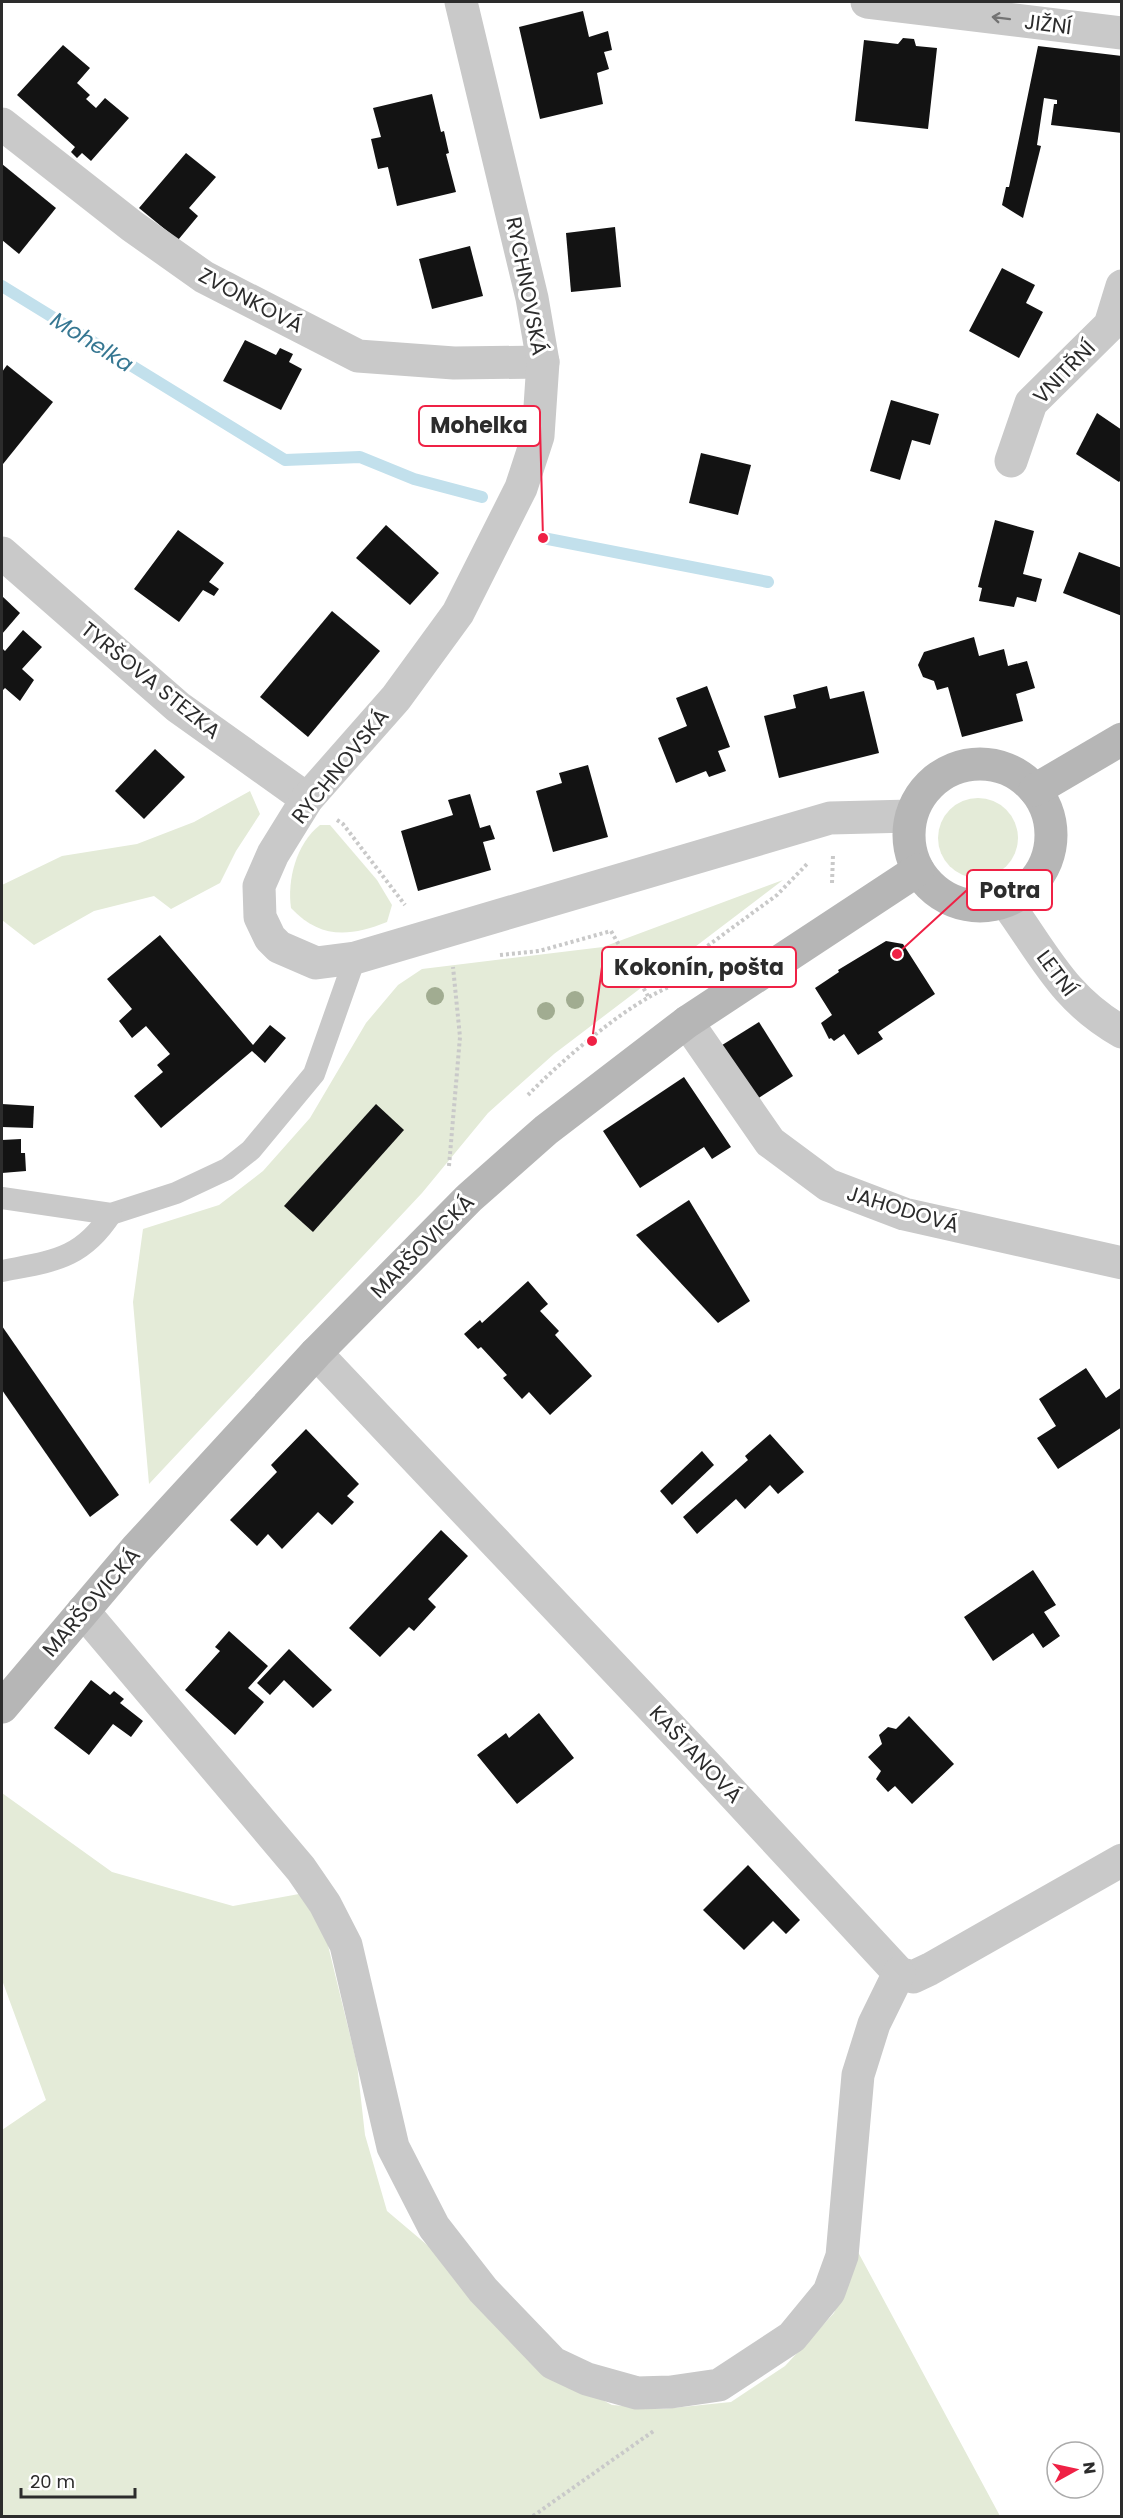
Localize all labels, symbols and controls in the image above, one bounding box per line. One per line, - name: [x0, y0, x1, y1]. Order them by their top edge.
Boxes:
- street label: JIŽNÍ: [1023, 7, 1073, 41]
- one-way arrow: [992, 13, 1011, 24]
- street label: RYCHNOVSKÁ: [499, 214, 555, 358]
- street label: ZVONKOVÁ: [194, 260, 308, 340]
- water label: Mohelka: [45, 304, 139, 380]
- street label: VNITŘNÍ: [1026, 334, 1102, 410]
- callout: Mohelka: [419, 406, 540, 446]
- text: Mohelka: [430, 410, 528, 441]
- street label: TYRŠOVA STEZKA: [75, 615, 227, 745]
- street label: RYCHNOVSKÁ: [285, 702, 395, 830]
- callout: Potra: [967, 870, 1052, 910]
- text: Potra: [979, 875, 1041, 906]
- street label: LETNÍ: [1030, 944, 1084, 1002]
- callout: Kokonín, pošta: [602, 947, 796, 987]
- text: Kokonín, pošta: [614, 952, 784, 983]
- street label: JAHODOVÁ: [843, 1178, 963, 1240]
- street label: MARŠOVICKÁ: [364, 1188, 480, 1304]
- street label: MARŠOVICKÁ: [35, 1541, 147, 1663]
- street label: KAŠTANOVÁ: [643, 1699, 749, 1809]
- north arrow: [1045, 2440, 1105, 2500]
- text: N: [1077, 2460, 1102, 2476]
- scale bar: [21, 2461, 135, 2499]
- text: 20 m: [30, 2469, 75, 2494]

